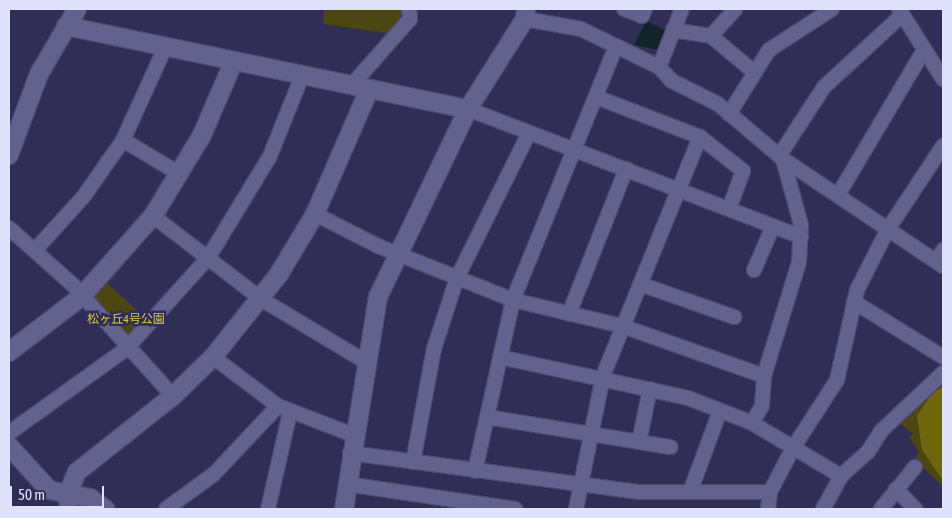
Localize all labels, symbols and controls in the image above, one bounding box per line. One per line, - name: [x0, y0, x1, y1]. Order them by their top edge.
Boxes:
- park label: 松ヶ丘4号公園: [87, 313, 165, 327]
- scale bar: [12, 476, 106, 508]
- text: 50 m: [18, 486, 45, 503]

